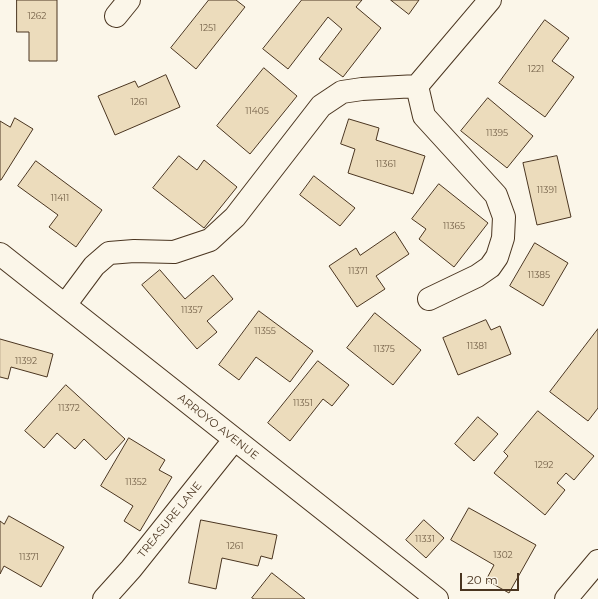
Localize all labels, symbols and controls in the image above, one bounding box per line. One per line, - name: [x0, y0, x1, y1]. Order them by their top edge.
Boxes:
- house number: 1262: [28, 11, 46, 21]
- house number: 1251: [200, 23, 216, 33]
- house number: 1221: [528, 64, 544, 74]
- house number: 1261: [130, 97, 148, 107]
- house number: 11405: [245, 106, 269, 116]
- house number: 11395: [486, 128, 508, 138]
- house number: 11361: [376, 159, 396, 169]
- house number: 11391: [537, 185, 557, 195]
- house number: 11411: [51, 193, 69, 203]
- house number: 11365: [443, 221, 465, 231]
- house number: 11371: [348, 266, 368, 276]
- house number: 11385: [528, 270, 550, 280]
- house number: 11357: [181, 305, 203, 315]
- house number: 11355: [254, 326, 276, 336]
- house number: 11381: [467, 341, 487, 351]
- house number: 11375: [373, 344, 395, 354]
- house number: 11392: [15, 356, 37, 366]
- street label: ARROYO AVENUE: [175, 391, 261, 463]
- house number: 11351: [293, 398, 313, 408]
- house number: 11372: [58, 403, 80, 413]
- house number: 1292: [535, 460, 553, 470]
- house number: 11352: [125, 477, 147, 487]
- street label: TREASURE LANE: [135, 479, 205, 561]
- house number: 11331: [415, 534, 435, 544]
- house number: 1261: [226, 541, 244, 551]
- house number: 1302: [493, 550, 513, 560]
- house number: 11371: [19, 552, 39, 562]
- scale bar: [462, 565, 521, 591]
- text: 20 m: [467, 572, 498, 587]

